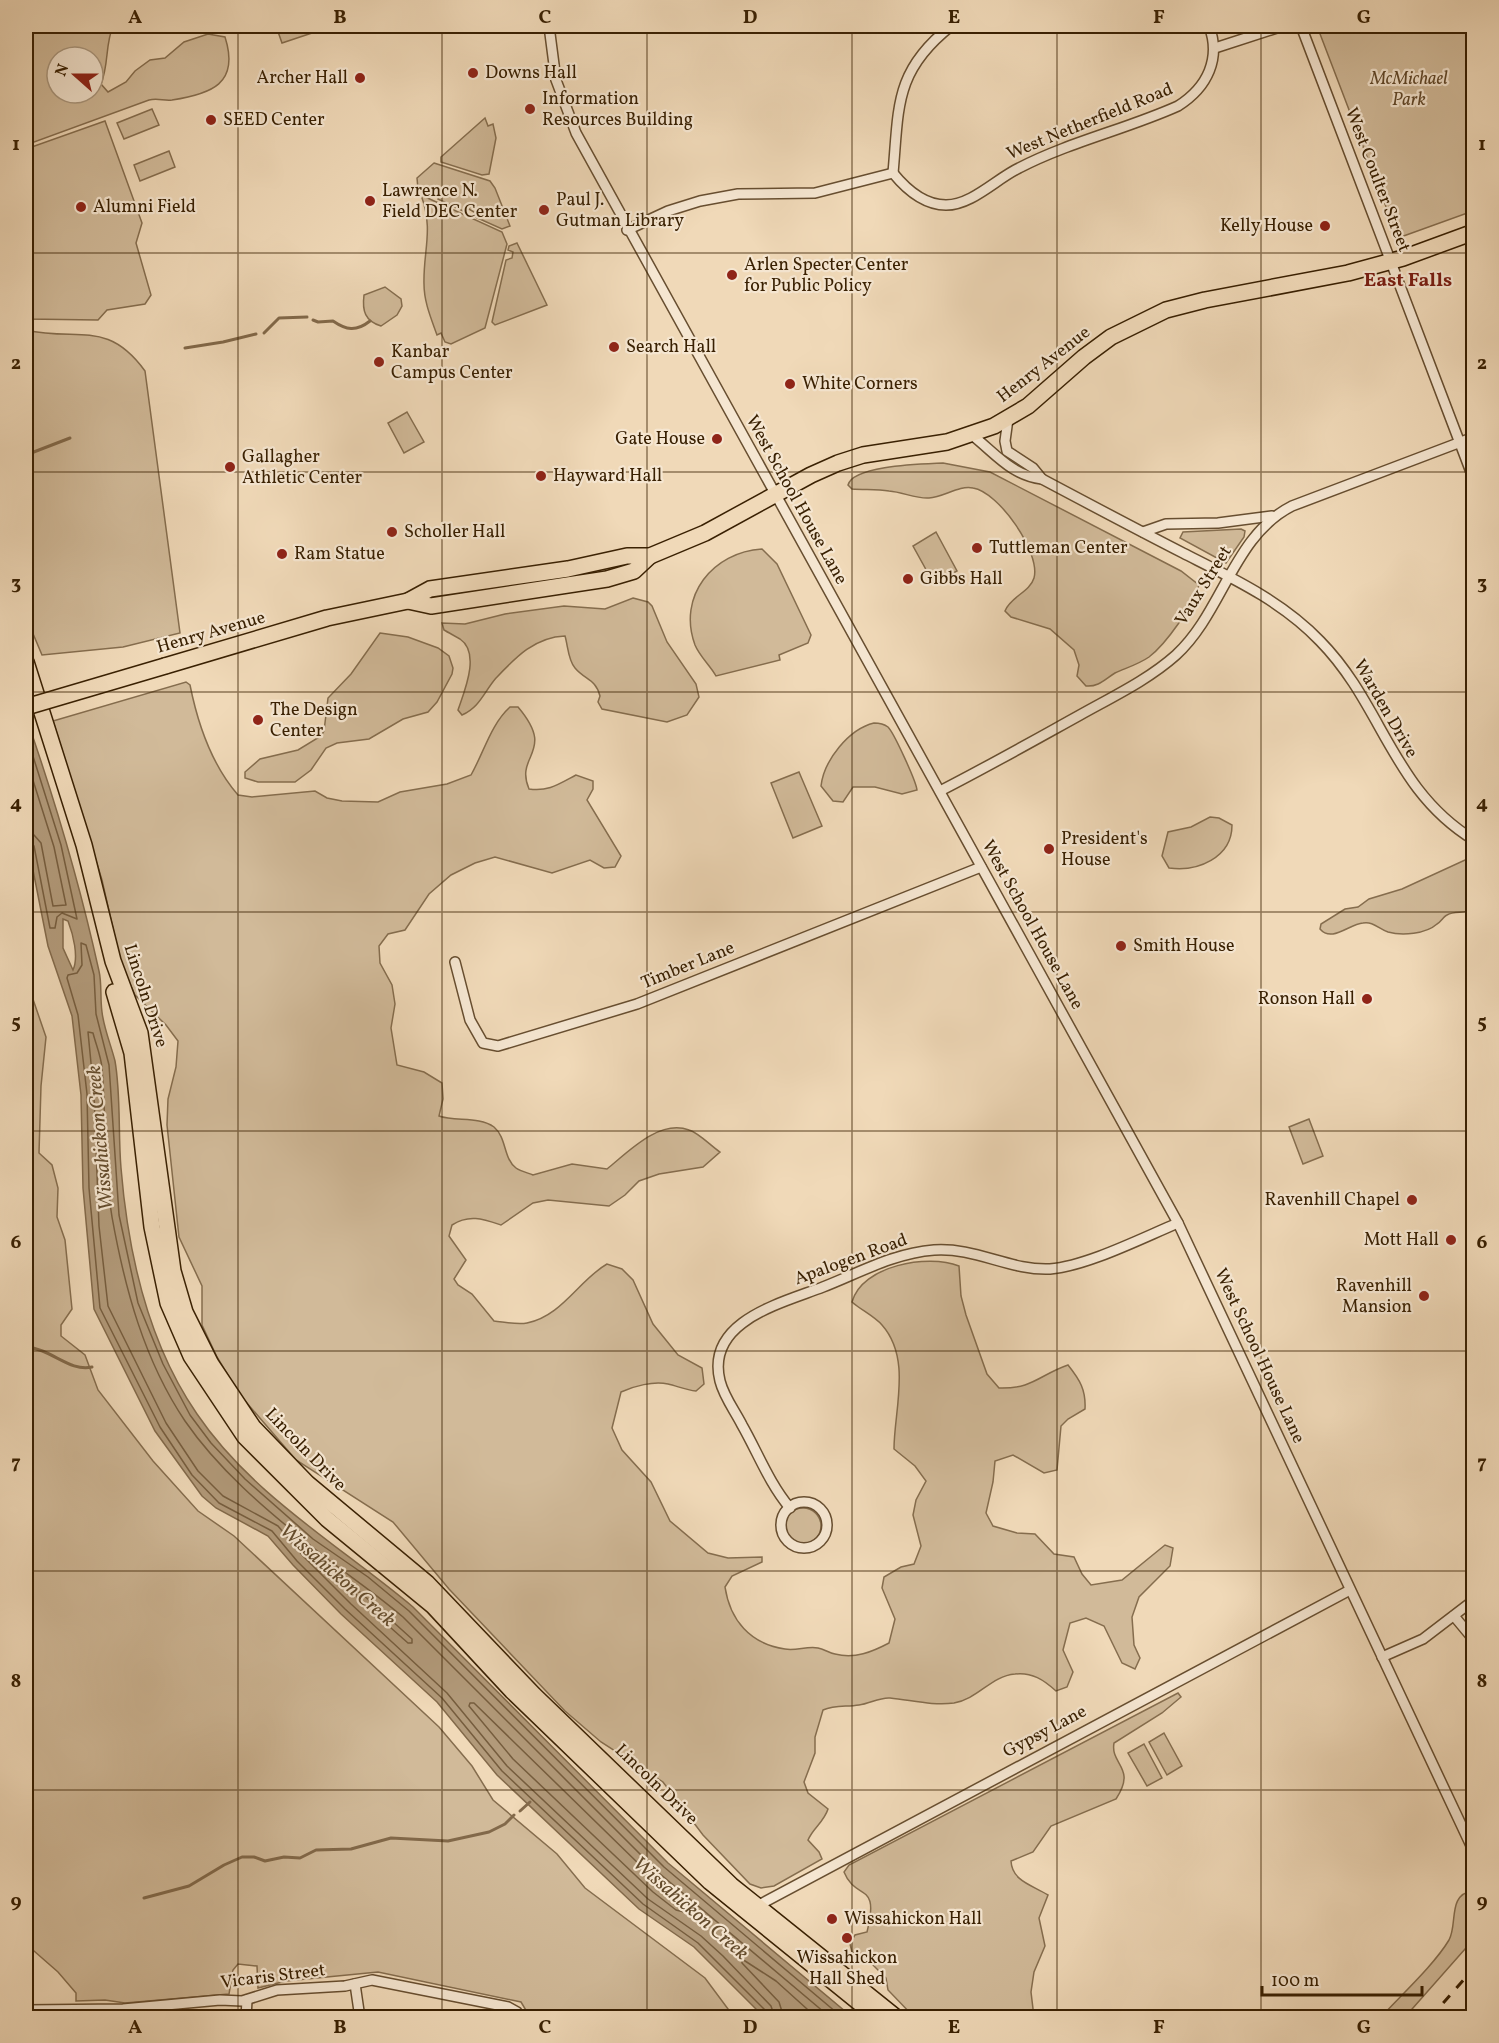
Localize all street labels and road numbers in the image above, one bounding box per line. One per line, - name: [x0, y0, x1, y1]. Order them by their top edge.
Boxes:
- street label: West Netherfield Road: [1003, 77, 1177, 167]
- street label: West Coulter Street: [1338, 104, 1416, 256]
- street label: Henry Avenue: [992, 321, 1096, 409]
- street label: West School House Lane: [739, 411, 853, 589]
- street label: Vaux Street: [1170, 541, 1238, 631]
- street label: Henry Avenue: [154, 606, 268, 660]
- street label: Warden Drive: [1347, 655, 1423, 763]
- street label: West School House Lane: [975, 836, 1089, 1014]
- street label: Timber Lane: [638, 936, 738, 996]
- street label: Lincoln Drive: [117, 941, 173, 1051]
- street label: Apalogen Road: [791, 1228, 911, 1292]
- street label: West School House Lane: [1207, 1264, 1311, 1448]
- street label: Lincoln Drive: [259, 1403, 351, 1497]
- street label: Gypsy Lane: [999, 1699, 1091, 1765]
- street label: Lincoln Drive: [609, 1739, 703, 1831]
- street label: Vicaris Street: [219, 1958, 327, 1996]

